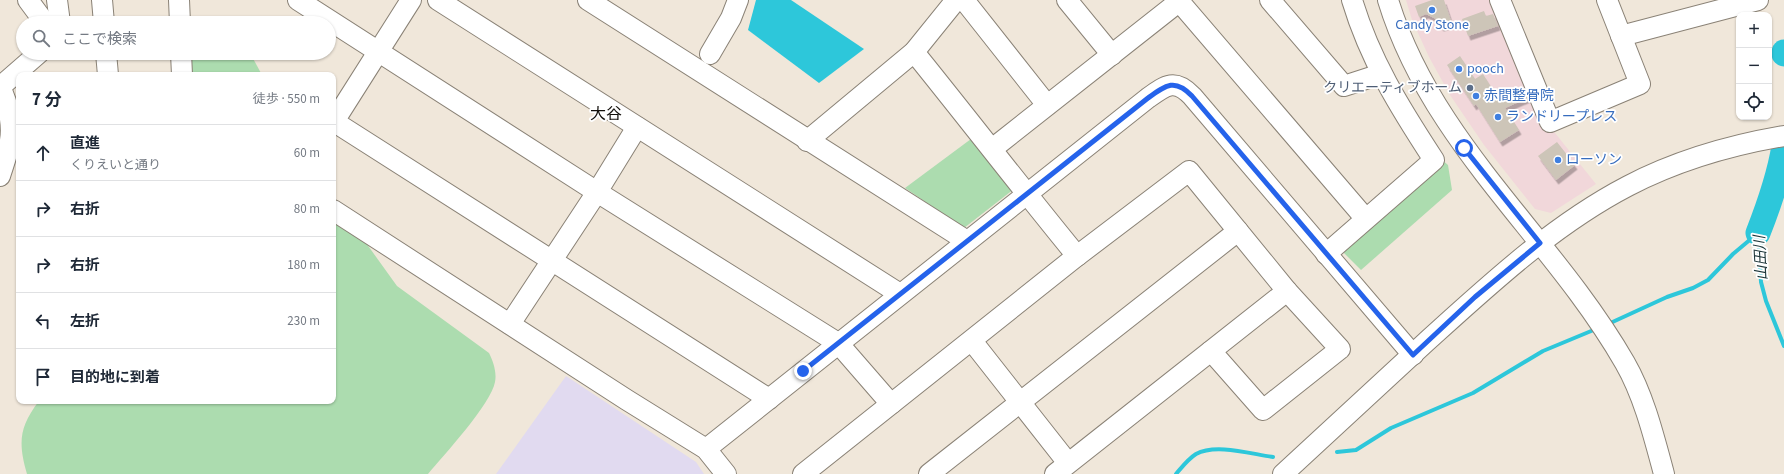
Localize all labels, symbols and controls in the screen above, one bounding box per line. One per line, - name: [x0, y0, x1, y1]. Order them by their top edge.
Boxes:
- marker: Candy Stone: [1427, 5, 1437, 15]
- map controls: [1736, 12, 1772, 120]
- button: +: [1736, 12, 1772, 48]
- place label: Candy Stone: [1395, 15, 1469, 35]
- search box: [16, 16, 336, 60]
- icon: search: [30, 27, 52, 49]
- text: ここで検索: [62, 29, 137, 50]
- button: −: [1736, 48, 1772, 84]
- place label: pooch: [1467, 59, 1504, 79]
- marker: pooch: [1454, 64, 1464, 74]
- place label: クリエーティブホーム: [1323, 78, 1462, 98]
- marker: クリエーティブホーム: [1465, 83, 1475, 93]
- button: locate: [1736, 84, 1772, 120]
- place label: 赤間整骨院: [1484, 86, 1554, 106]
- text: 7 分: [32, 88, 61, 112]
- text: 徒歩 · 550 m: [253, 90, 320, 108]
- marker: 赤間整骨院: [1471, 91, 1481, 101]
- district label: 大谷: [590, 103, 622, 125]
- place label: ランドリープレス: [1506, 107, 1617, 127]
- marker: ランドリープレス: [1493, 112, 1503, 122]
- text: 直進: [70, 133, 100, 154]
- route start: [1455, 139, 1473, 157]
- icon: ahead: [32, 142, 54, 164]
- text: 60 m: [294, 144, 320, 162]
- place label: ローソン: [1566, 150, 1622, 170]
- marker: ローソン: [1553, 155, 1563, 165]
- text: くりえいと通り: [70, 156, 161, 174]
- icon: right: [32, 198, 54, 220]
- text: 右折: [70, 199, 100, 220]
- text: 80 m: [294, 200, 320, 218]
- water label: 山田川: [1749, 233, 1773, 281]
- icon: right: [32, 254, 54, 276]
- text: 右折: [70, 255, 100, 276]
- text: 180 m: [287, 256, 320, 274]
- icon: left: [32, 310, 54, 332]
- text: 左折: [70, 311, 100, 332]
- text: 230 m: [287, 312, 320, 330]
- route end: [794, 362, 812, 380]
- icon: arrive: [32, 366, 54, 388]
- text: 目的地に到着: [70, 367, 160, 388]

